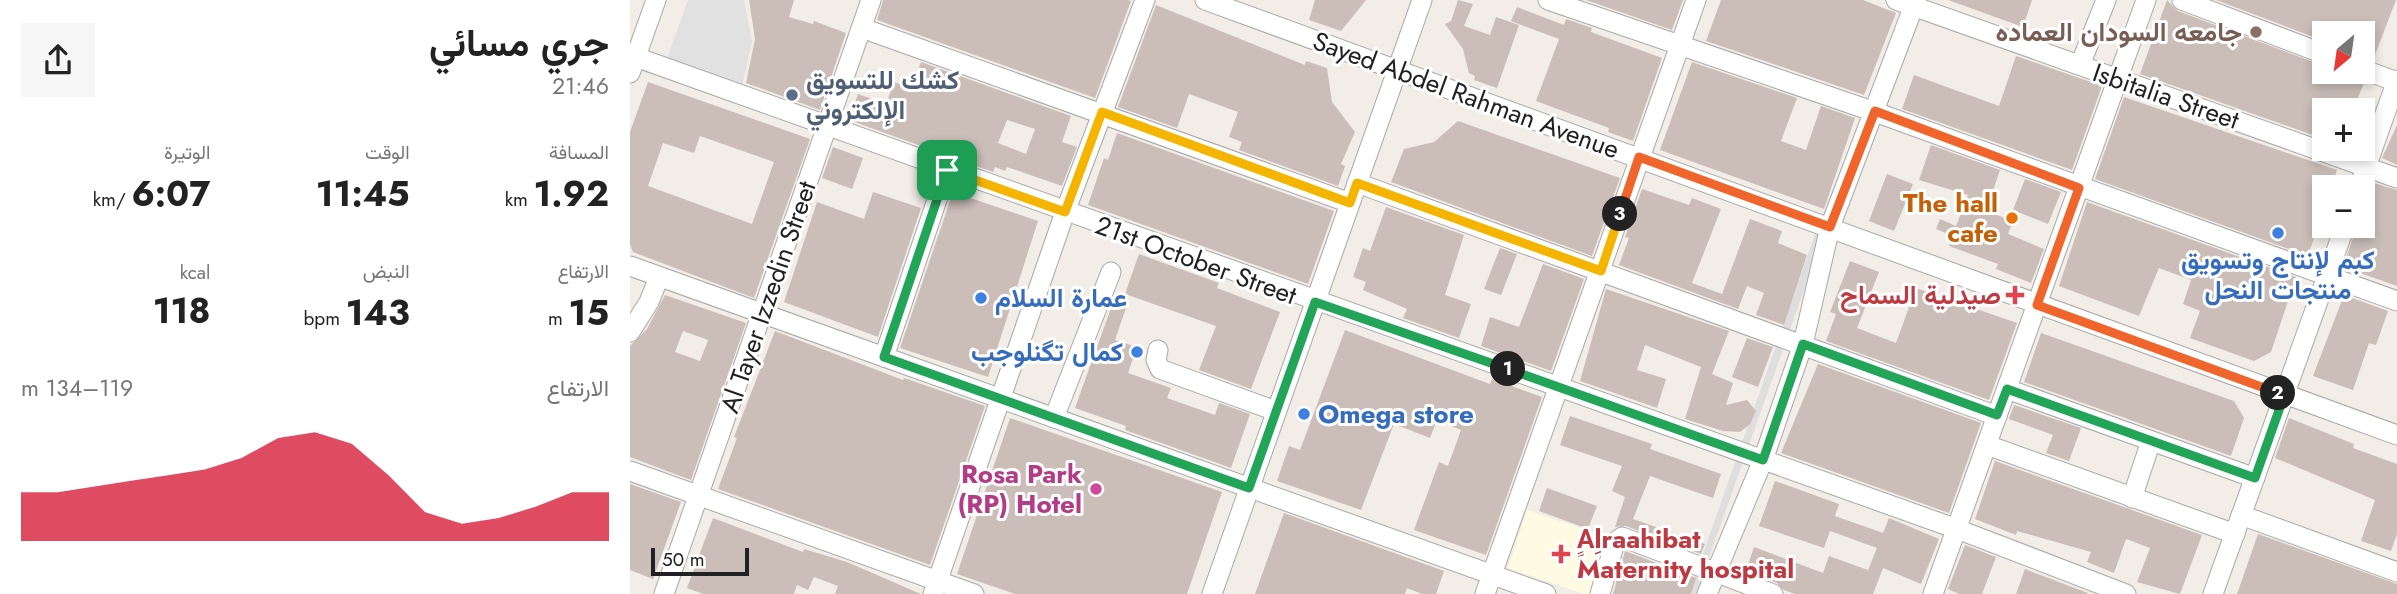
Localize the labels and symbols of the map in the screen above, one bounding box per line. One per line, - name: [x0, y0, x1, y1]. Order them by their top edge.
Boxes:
- place label: جامعه السودان العماده: [1996, 13, 2242, 51]
- north arrow: [2312, 21, 2375, 84]
- street label: Sayed Abdel Rahman Avenue: [1307, 22, 1625, 168]
- marker: جامعه السودان العماده: [2248, 24, 2264, 40]
- street label: Isbitalia Street: [2088, 53, 2245, 139]
- place label: كشك للتسويق الإلكتروني: [806, 61, 959, 132]
- marker: كشك للتسويق الإلكتروني: [784, 87, 800, 103]
- pin: [917, 140, 977, 200]
- street label: Al Tayer Izzedin Street: [710, 175, 826, 418]
- place label: The hall cafe: [1903, 184, 1998, 252]
- pin: 3: [1602, 196, 1637, 232]
- street label: 21st October Street: [1090, 206, 1303, 314]
- marker: The hall cafe: [2004, 210, 2020, 226]
- marker: كبم لإنتاج وتسويق منتجات النحل: [2270, 225, 2286, 241]
- place label: كبم لإنتاج وتسويق منتجات النحل: [2181, 241, 2375, 309]
- place label: صيدلية السماح: [1840, 276, 2001, 314]
- place label: عمارة السلام: [995, 279, 1127, 317]
- marker: صيدلية السماح: [2007, 287, 2023, 303]
- marker: عمارة السلام: [973, 290, 989, 306]
- place label: كمال تگنلوجب: [971, 333, 1123, 371]
- marker: كمال تگنلوجب: [1129, 344, 1145, 360]
- pin: 1: [1490, 352, 1526, 386]
- pin: 2: [2260, 376, 2296, 410]
- place label: Omega store: [1318, 395, 1474, 433]
- marker: Omega store: [1296, 406, 1312, 422]
- place label: Rosa Park (RP) Hotel: [957, 455, 1082, 523]
- marker: Rosa Park (RP) Hotel: [1088, 481, 1104, 497]
- place label: ِِAِِlraahibat Maternity hospital: [1577, 520, 1794, 588]
- marker: ِِAِِlraahibat Maternity hospital: [1551, 544, 1571, 564]
- scale bar: [651, 545, 749, 577]

